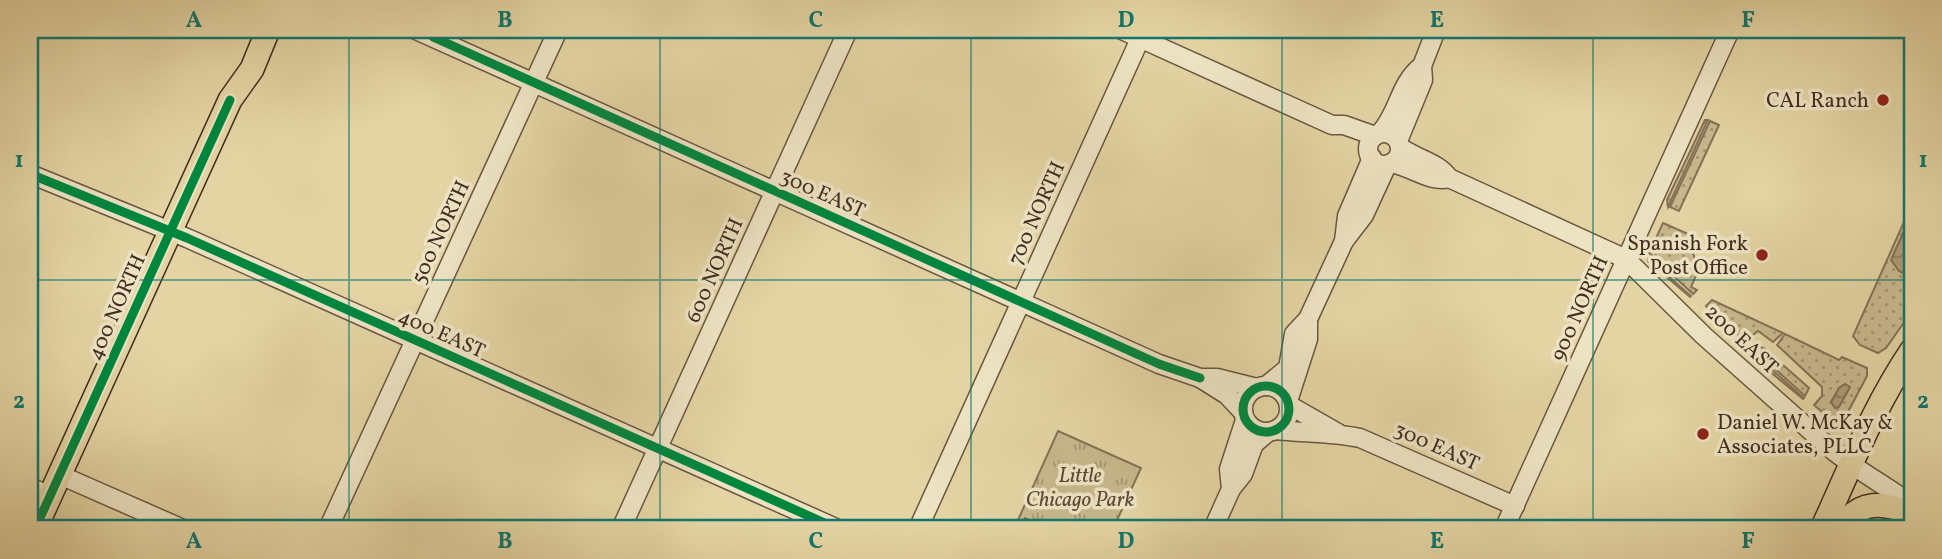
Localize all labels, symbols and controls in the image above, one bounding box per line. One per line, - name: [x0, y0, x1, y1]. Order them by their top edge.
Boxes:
- text: A: [186, 5, 202, 37]
- text: B: [497, 5, 513, 37]
- text: C: [809, 5, 823, 37]
- text: D: [1118, 5, 1135, 37]
- text: E: [1430, 5, 1444, 37]
- text: F: [1741, 5, 1755, 37]
- place label: CAL Ranch: [1766, 87, 1869, 116]
- marker: CAL Ranch: [1875, 92, 1891, 108]
- text: 1: [14, 145, 24, 177]
- text: 1: [1918, 145, 1928, 177]
- street label: 700 NORTH: [1002, 157, 1073, 270]
- street label: 300 EAST: [775, 163, 870, 226]
- street label: 500 NORTH: [405, 176, 478, 289]
- street label: 600 NORTH: [679, 214, 751, 328]
- place label: Spanish Fork Post Office: [1627, 230, 1749, 283]
- marker: Spanish Fork Post Office: [1754, 247, 1770, 263]
- street label: 400 NORTH: [81, 250, 154, 365]
- street label: 900 NORTH: [1544, 251, 1617, 366]
- street label: 200 EAST: [1698, 298, 1784, 382]
- street label: 400 EAST: [393, 302, 489, 366]
- text: 2: [13, 386, 25, 418]
- text: 2: [1917, 386, 1929, 418]
- place label: Daniel W. McKay & Associates, PLLC: [1717, 409, 1893, 462]
- street label: 300 EAST: [1389, 416, 1484, 479]
- marker: Daniel W. McKay & Associates, PLLC: [1695, 426, 1711, 442]
- park label: Little Chicago Park: [1026, 462, 1135, 515]
- text: A: [186, 526, 202, 558]
- text: B: [497, 526, 513, 558]
- text: C: [809, 526, 823, 558]
- text: D: [1118, 526, 1135, 558]
- text: E: [1430, 526, 1444, 558]
- text: F: [1741, 526, 1755, 558]

